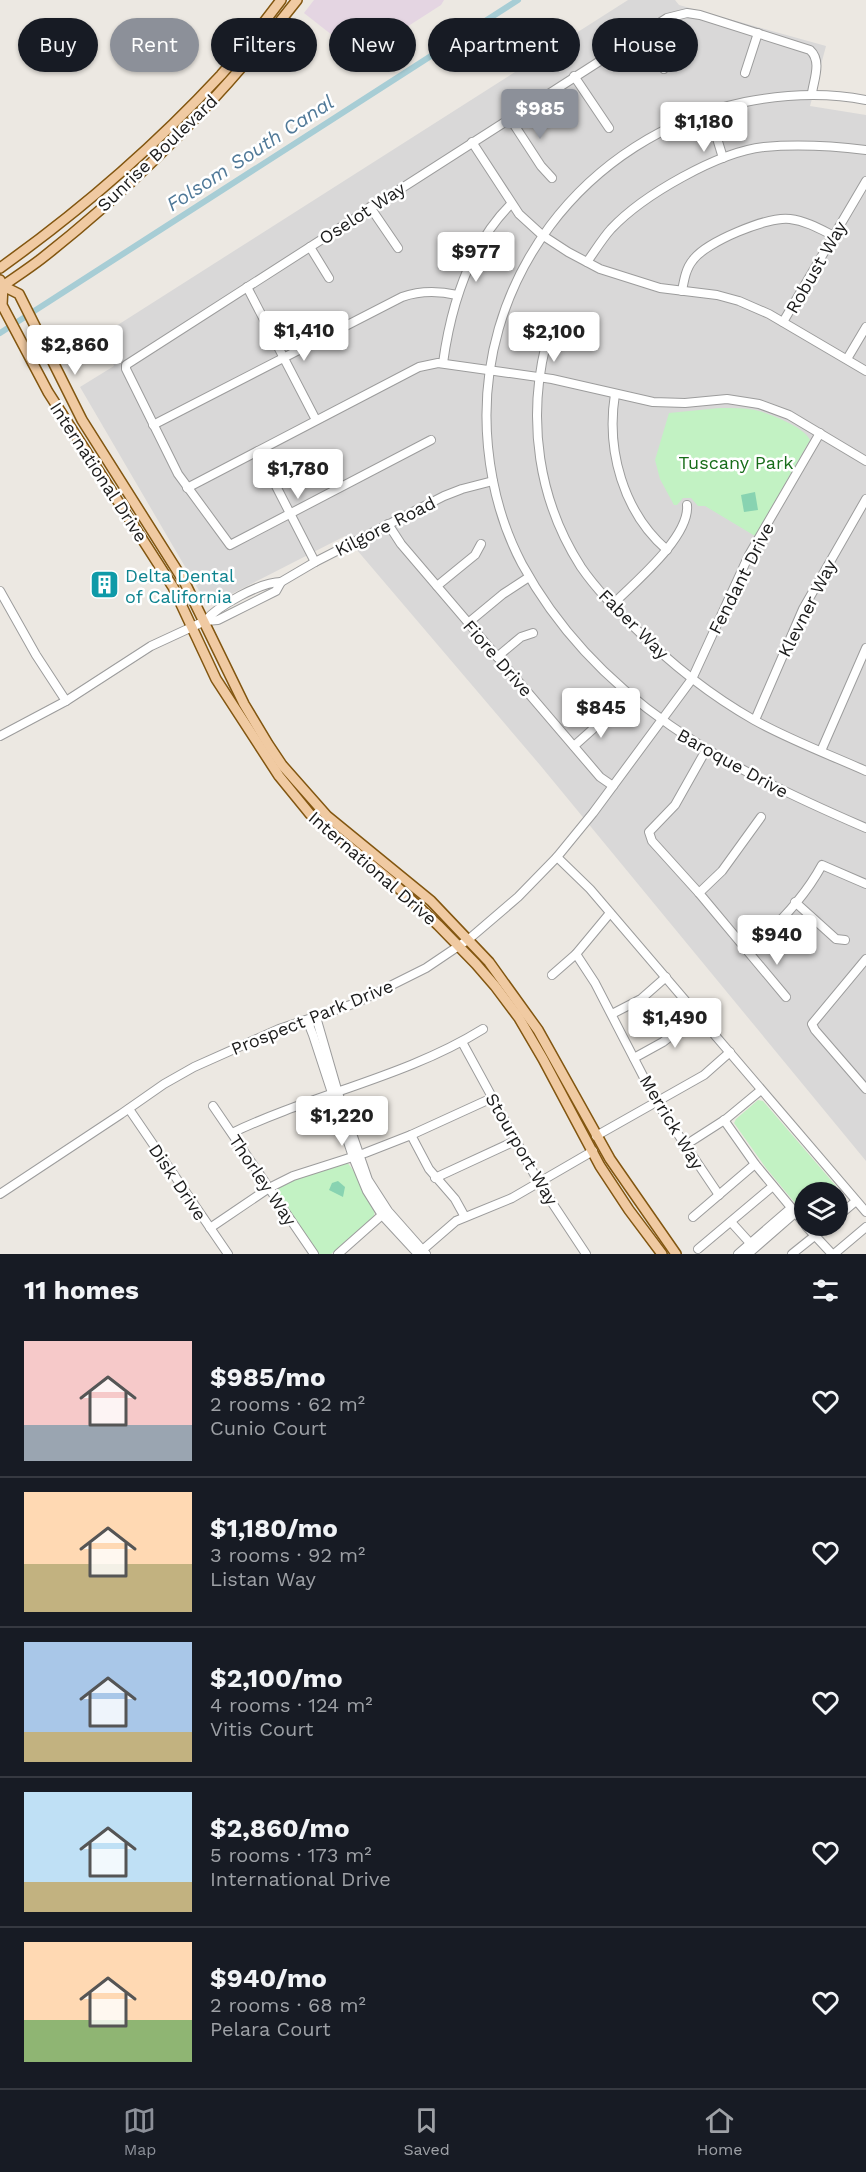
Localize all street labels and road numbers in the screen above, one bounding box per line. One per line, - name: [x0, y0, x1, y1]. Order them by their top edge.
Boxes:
- street label: Sunrise Boulevard: [93, 90, 221, 216]
- street label: Oselot Way: [315, 177, 410, 249]
- street label: Robust Way: [781, 216, 851, 317]
- street label: International Drive: [46, 398, 152, 546]
- street label: Kilgore Road: [331, 492, 439, 560]
- street label: Fendant Drive: [704, 519, 778, 637]
- street label: Klevner Way: [773, 555, 841, 660]
- street label: Faber Way: [595, 585, 674, 664]
- street label: Fiore Drive: [459, 615, 537, 701]
- street label: Baroque Drive: [674, 724, 792, 802]
- street label: International Drive: [305, 807, 441, 929]
- street label: Prospect Park Drive: [228, 975, 396, 1059]
- street label: Merrick Way: [636, 1071, 709, 1174]
- street label: Stourport Way: [481, 1089, 563, 1209]
- street label: Thorley Way: [225, 1130, 302, 1230]
- street label: Disk Drive: [145, 1140, 211, 1224]

